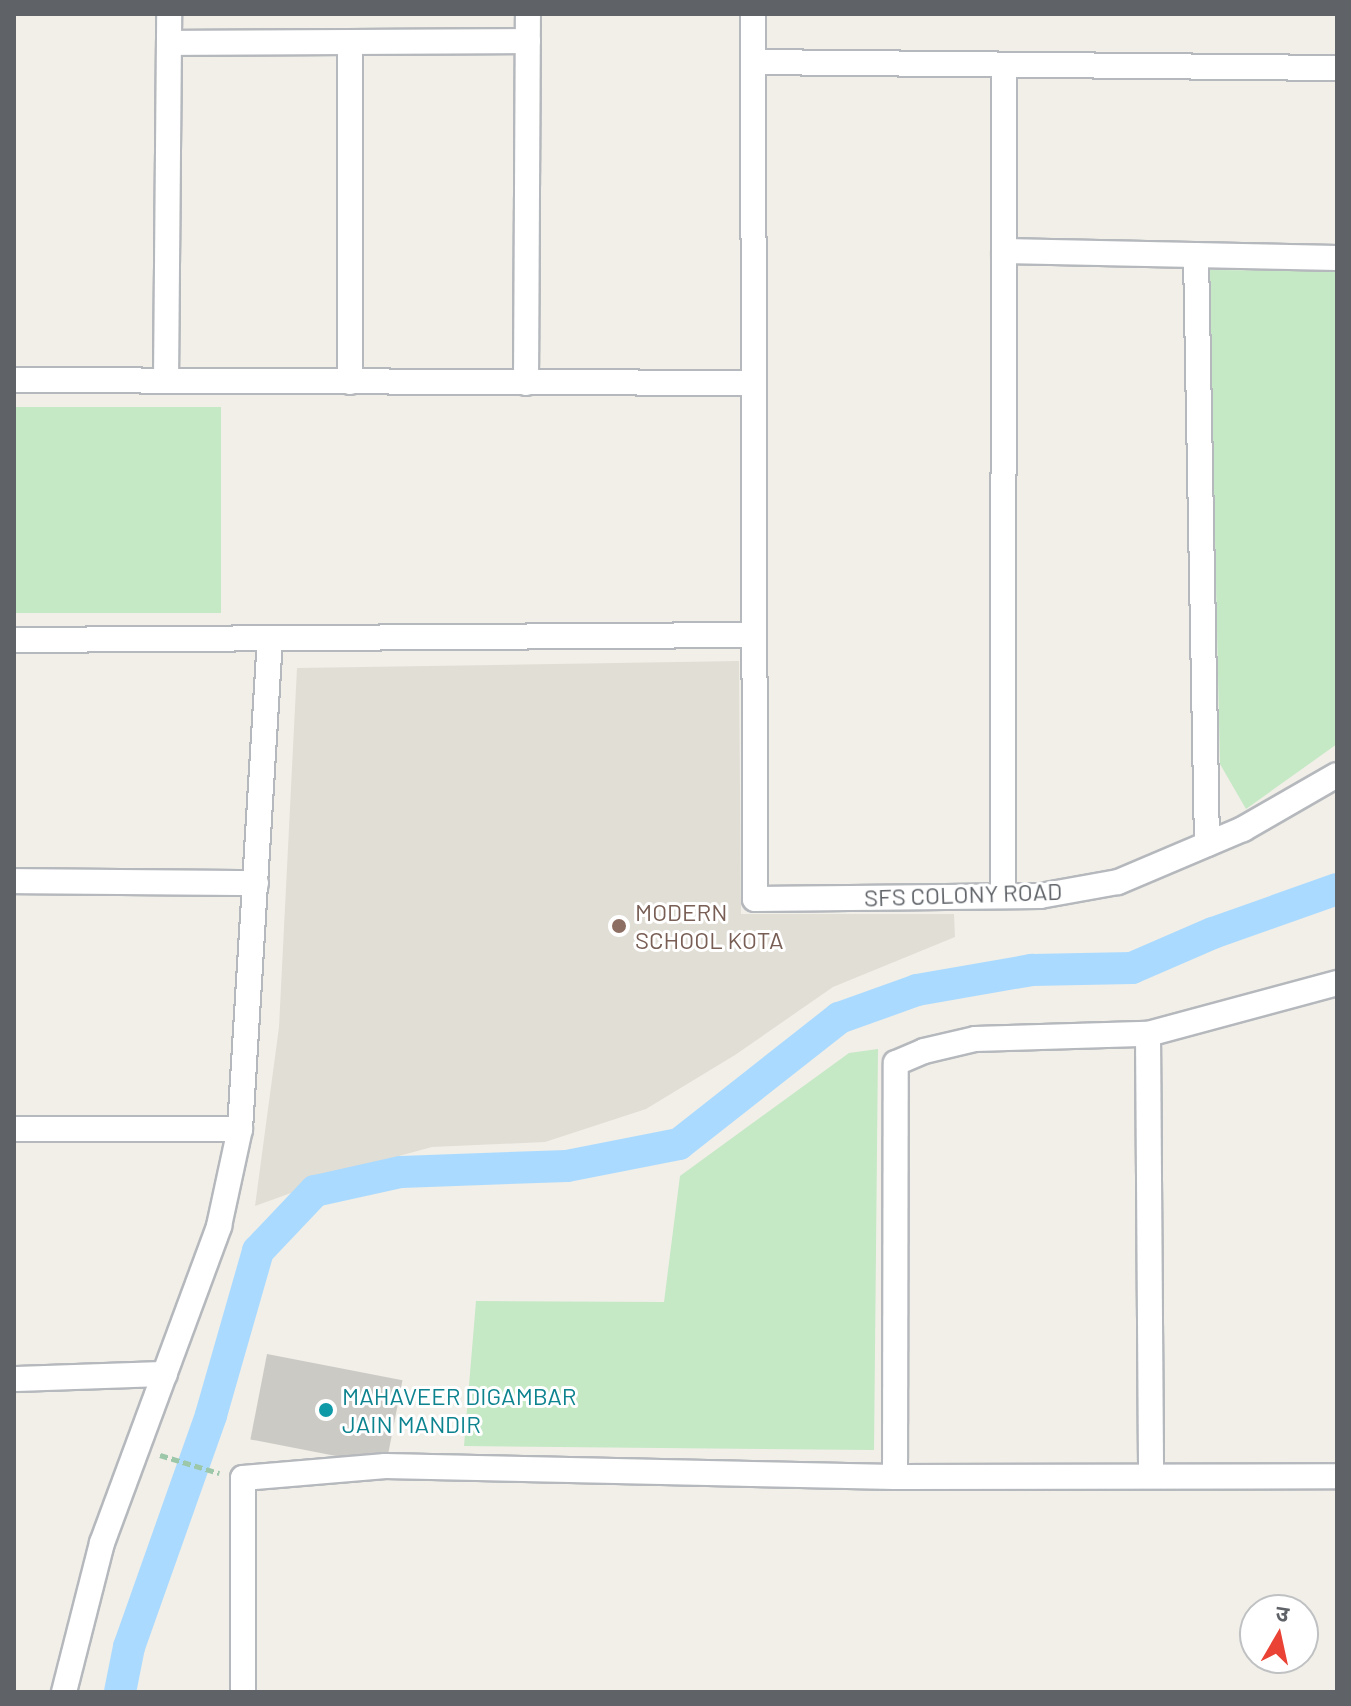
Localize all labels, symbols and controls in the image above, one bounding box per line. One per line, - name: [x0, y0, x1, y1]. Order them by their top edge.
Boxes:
- street label: SFS COLONY ROAD: [864, 876, 1062, 912]
- place label: MODERN SCHOOL KOTA: [635, 898, 784, 954]
- marker: MODERN SCHOOL KOTA: [610, 917, 628, 935]
- place label: MAHAVEER DIGAMBAR JAIN MANDIR: [342, 1382, 577, 1438]
- marker: MAHAVEER DIGAMBAR JAIN MANDIR: [317, 1401, 335, 1419]
- north arrow: [1239, 1594, 1319, 1674]
- text: उ: [1274, 1598, 1291, 1626]

